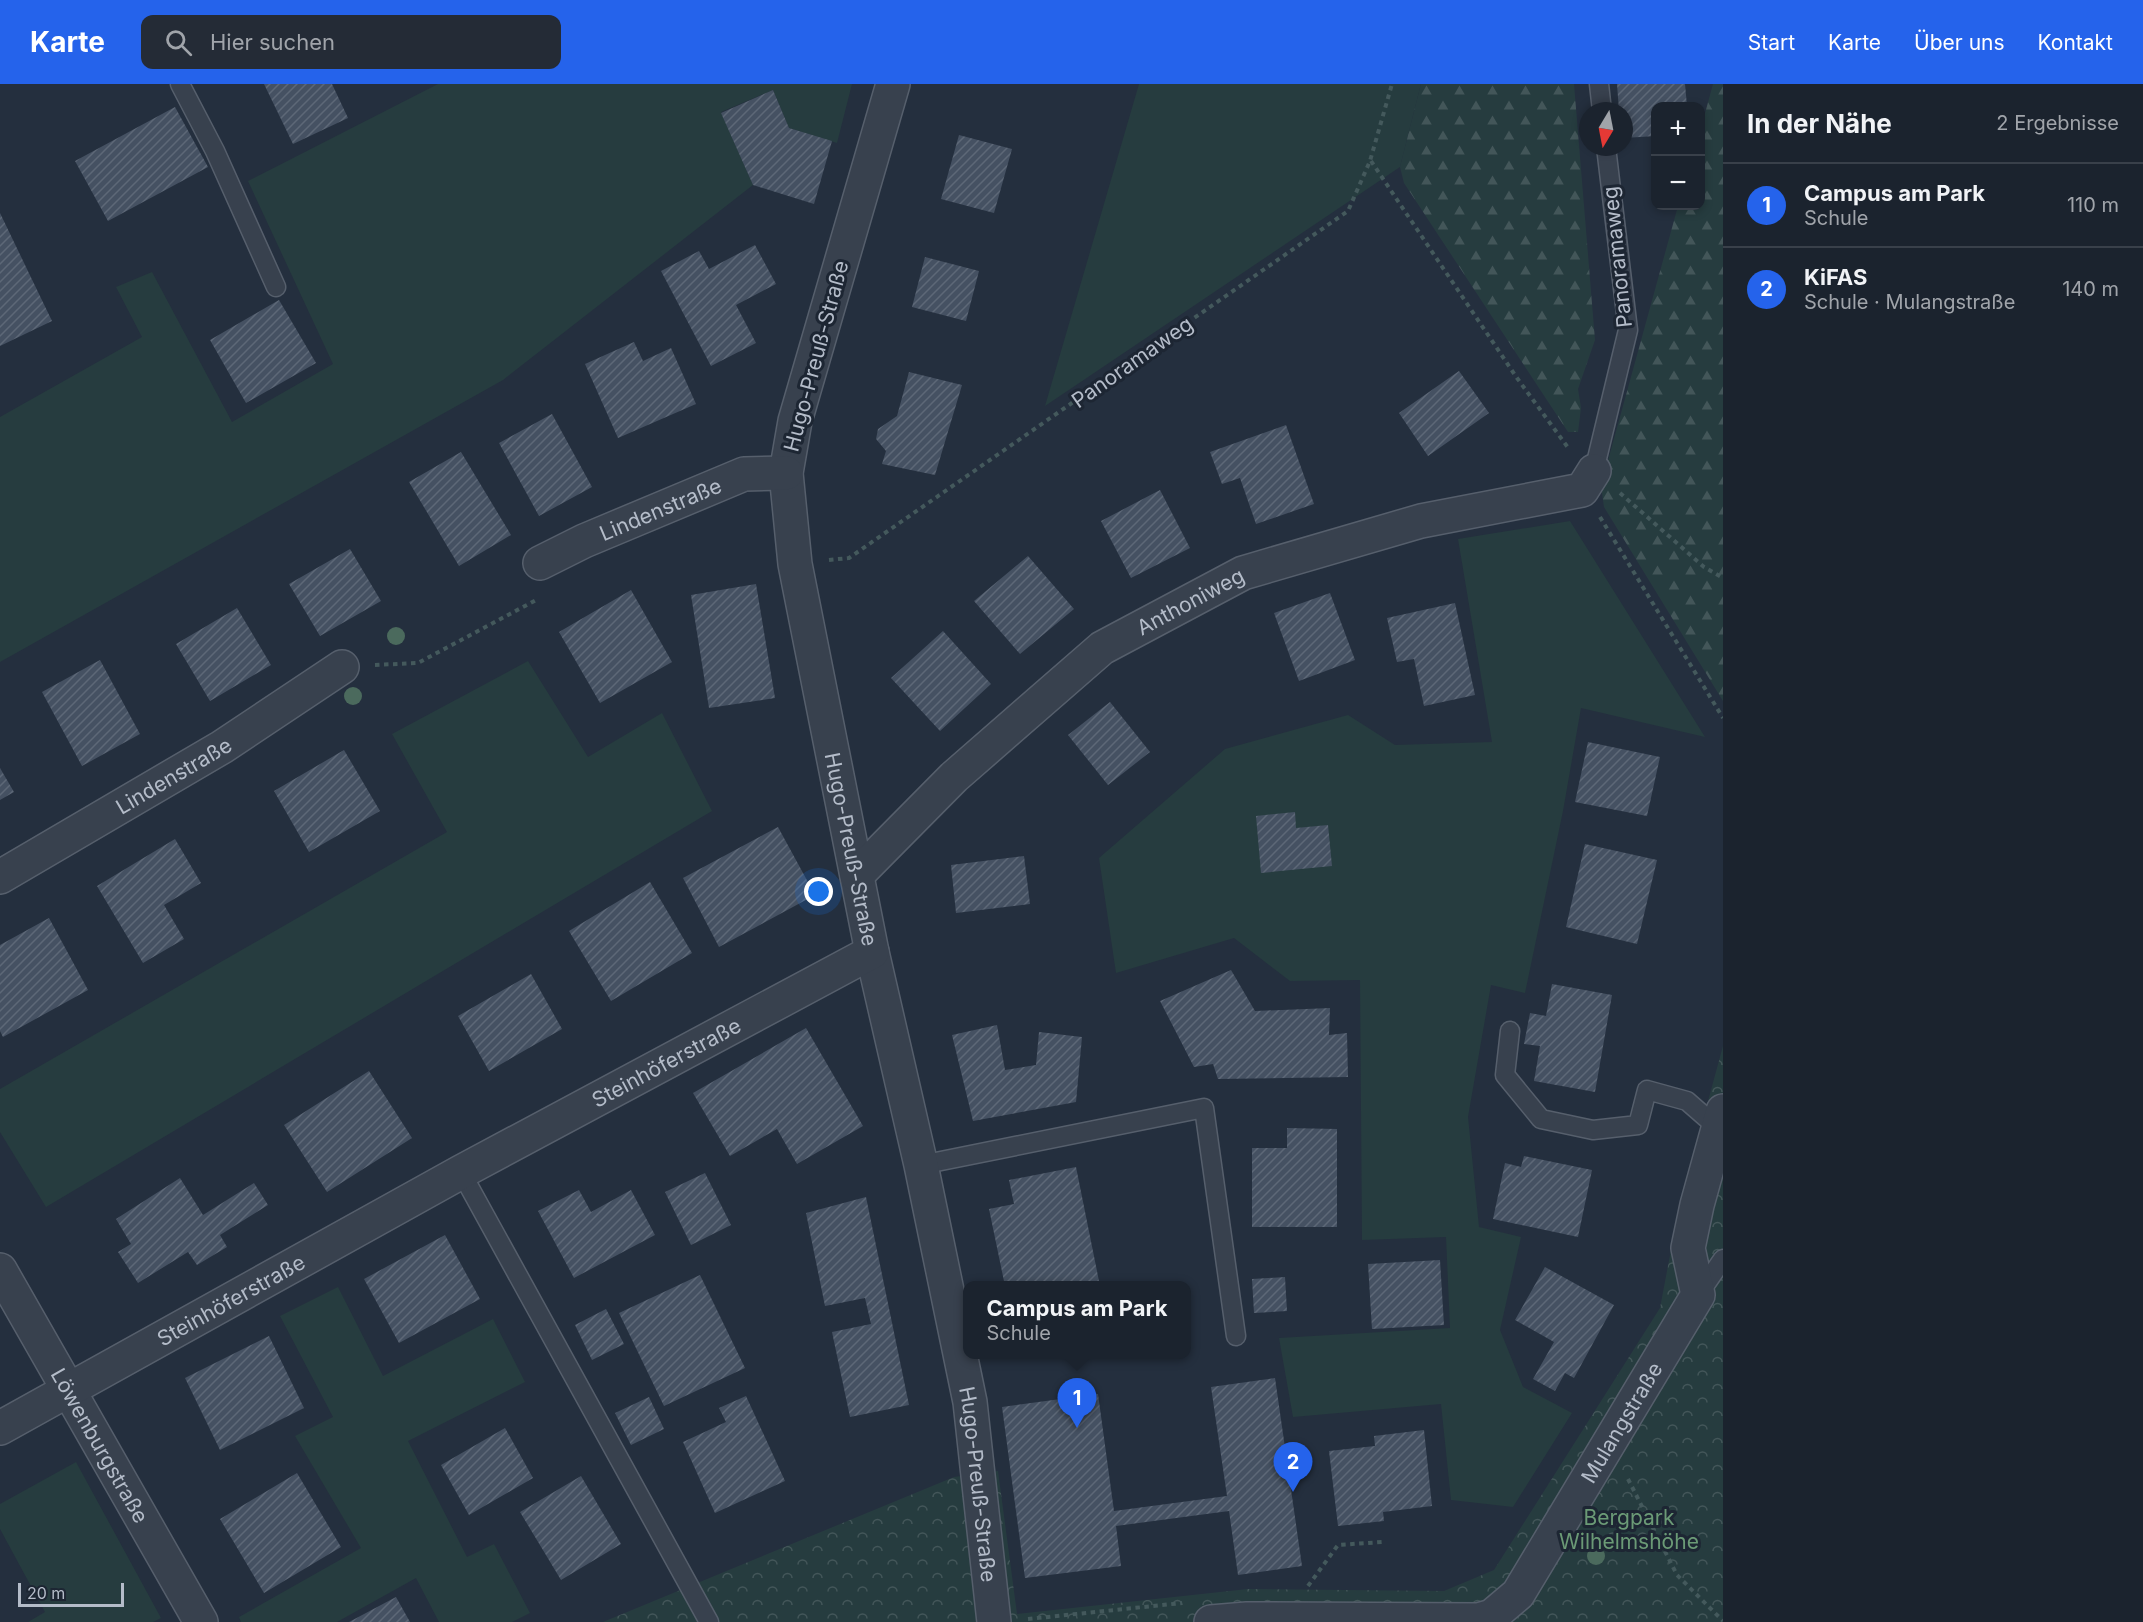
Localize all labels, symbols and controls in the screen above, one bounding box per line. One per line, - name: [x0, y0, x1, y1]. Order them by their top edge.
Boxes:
- search box: [141, 15, 561, 69]
- text: Karte: [30, 25, 105, 59]
- icon: search: [162, 26, 195, 59]
- text: Hier suchen: [210, 29, 335, 55]
- text: Start: [1748, 30, 1795, 55]
- text: Karte: [1828, 30, 1881, 55]
- text: Über uns: [1914, 30, 2005, 55]
- text: Kontakt: [2038, 30, 2113, 55]
- north arrow: [1579, 102, 1633, 156]
- map controls: [1651, 102, 1705, 210]
- button: +: [1651, 102, 1705, 156]
- text: In der Nähe: [1747, 108, 1892, 139]
- text: 2 Ergebnisse: [1996, 111, 2119, 135]
- button: −: [1651, 156, 1705, 210]
- text: Campus am Park: [1804, 180, 1985, 206]
- street label: Panoramaweg: [1597, 185, 1637, 329]
- text: 1: [1762, 193, 1771, 217]
- text: 110 m: [2067, 193, 2119, 217]
- text: Schule: [1804, 206, 1868, 230]
- street label: Hugo-Preuß-Straße: [778, 258, 854, 454]
- text: KiFAS: [1804, 264, 1867, 290]
- text: 2: [1760, 277, 1773, 301]
- text: 140 m: [2062, 277, 2119, 301]
- text: Schule · Mulangstraße: [1804, 290, 2015, 314]
- street label: Panoramaweg: [1067, 311, 1197, 413]
- street label: Lindenstraße: [596, 472, 725, 546]
- street label: Anthoniweg: [1132, 562, 1248, 640]
- street label: Lindenstraße: [111, 732, 236, 819]
- street label: Hugo-Preuß-Straße: [820, 750, 883, 948]
- your location: [804, 877, 833, 906]
- street label: Steinhöferstraße: [587, 1012, 745, 1112]
- street label: Steinhöferstraße: [153, 1249, 309, 1351]
- popup: [963, 1281, 1191, 1359]
- text: Campus am Park: [986, 1295, 1168, 1321]
- text: Schule: [986, 1321, 1051, 1345]
- street label: Mulangstraße: [1575, 1358, 1667, 1487]
- street label: Löwenburgstraße: [46, 1364, 154, 1527]
- pin: 1: [1058, 1378, 1096, 1428]
- street label: Hugo-Preuß-Straße: [955, 1384, 1002, 1583]
- pin: 2: [1274, 1442, 1312, 1492]
- park label: Bergpark Wilhelmshöhe: [1559, 1505, 1699, 1554]
- scale bar: [18, 1580, 124, 1608]
- text: 20 m: [27, 1583, 65, 1603]

